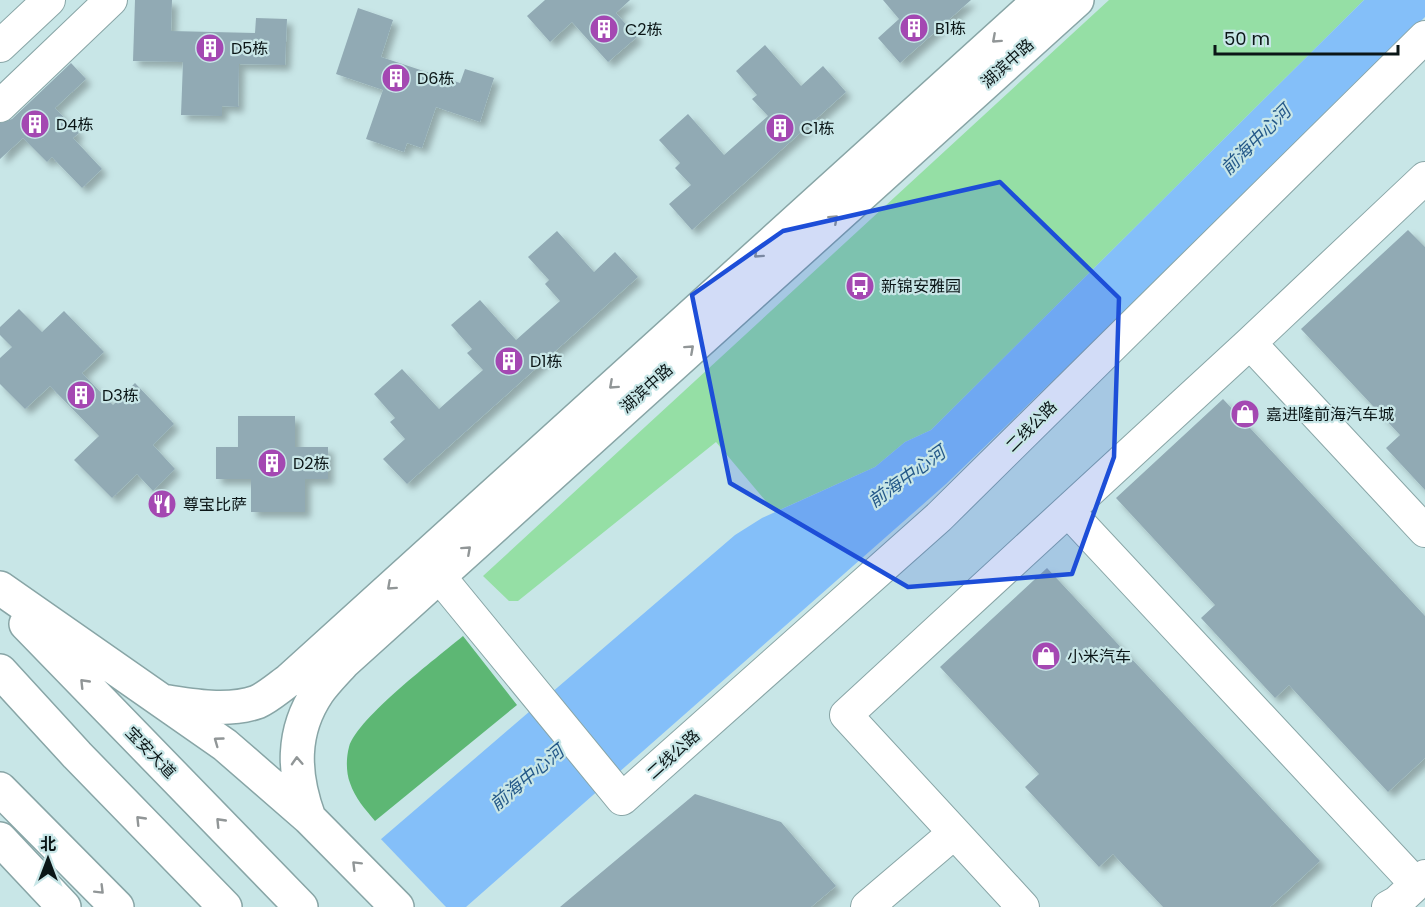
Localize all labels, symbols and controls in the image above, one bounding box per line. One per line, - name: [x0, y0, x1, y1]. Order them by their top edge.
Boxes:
- building icon: B1栋: [898, 12, 930, 44]
- building icon: C2栋: [588, 13, 620, 45]
- place label: B1栋: [935, 17, 966, 40]
- place label: C2栋: [625, 18, 663, 41]
- scale bar: [1215, 18, 1398, 56]
- text: 50 m: [1224, 26, 1270, 51]
- building icon: D5栋: [194, 32, 226, 64]
- one-way arrow: [993, 32, 1003, 43]
- street label: 湖滨中路: [976, 33, 1039, 93]
- place label: D5栋: [231, 37, 268, 60]
- building icon: D6栋: [380, 62, 412, 94]
- place label: D6栋: [417, 67, 454, 90]
- water label: 前海中心河: [1215, 97, 1298, 180]
- building icon: D4栋: [19, 108, 51, 140]
- building icon: C1栋: [764, 112, 796, 144]
- place label: D4栋: [56, 113, 93, 136]
- place label: C1栋: [801, 117, 834, 140]
- one-way arrow: [828, 215, 838, 226]
- one-way arrow: [754, 247, 765, 258]
- bus stop icon: 新锦安雅园: [844, 270, 876, 302]
- place label: 新锦安雅园: [881, 275, 961, 298]
- building icon: D1栋: [493, 345, 525, 377]
- one-way arrow: [683, 345, 693, 356]
- place label: D1栋: [530, 350, 562, 373]
- street label: 湖滨中路: [615, 358, 678, 418]
- one-way arrow: [609, 378, 620, 389]
- building icon: D3栋: [65, 379, 97, 411]
- place label: D3栋: [102, 384, 139, 407]
- street label: 二线公路: [1001, 396, 1062, 457]
- shop icon: 嘉进隆前海汽车城: [1229, 398, 1261, 430]
- place label: 嘉进隆前海汽车城: [1266, 403, 1394, 426]
- water label: 前海中心河: [863, 438, 953, 513]
- building icon: D2栋: [256, 447, 288, 479]
- place label: D2栋: [293, 452, 330, 475]
- restaurant icon: 尊宝比萨: [146, 488, 178, 520]
- place label: 尊宝比萨: [183, 493, 247, 516]
- one-way arrow: [460, 546, 471, 557]
- one-way arrow: [387, 579, 397, 590]
- shop icon: 小米汽车: [1030, 640, 1062, 672]
- place label: 小米汽车: [1067, 645, 1131, 668]
- one-way arrow: [80, 679, 91, 690]
- street label: 宝安大道: [120, 721, 181, 783]
- street label: 二线公路: [642, 724, 705, 784]
- one-way arrow: [214, 737, 225, 748]
- water label: 前海中心河: [484, 737, 571, 816]
- one-way arrow: [290, 756, 303, 765]
- one-way arrow: [137, 817, 148, 828]
- one-way arrow: [216, 819, 227, 829]
- north arrow: [18, 829, 78, 889]
- text: 北: [40, 833, 56, 856]
- one-way arrow: [352, 862, 363, 872]
- one-way arrow: [93, 884, 104, 894]

